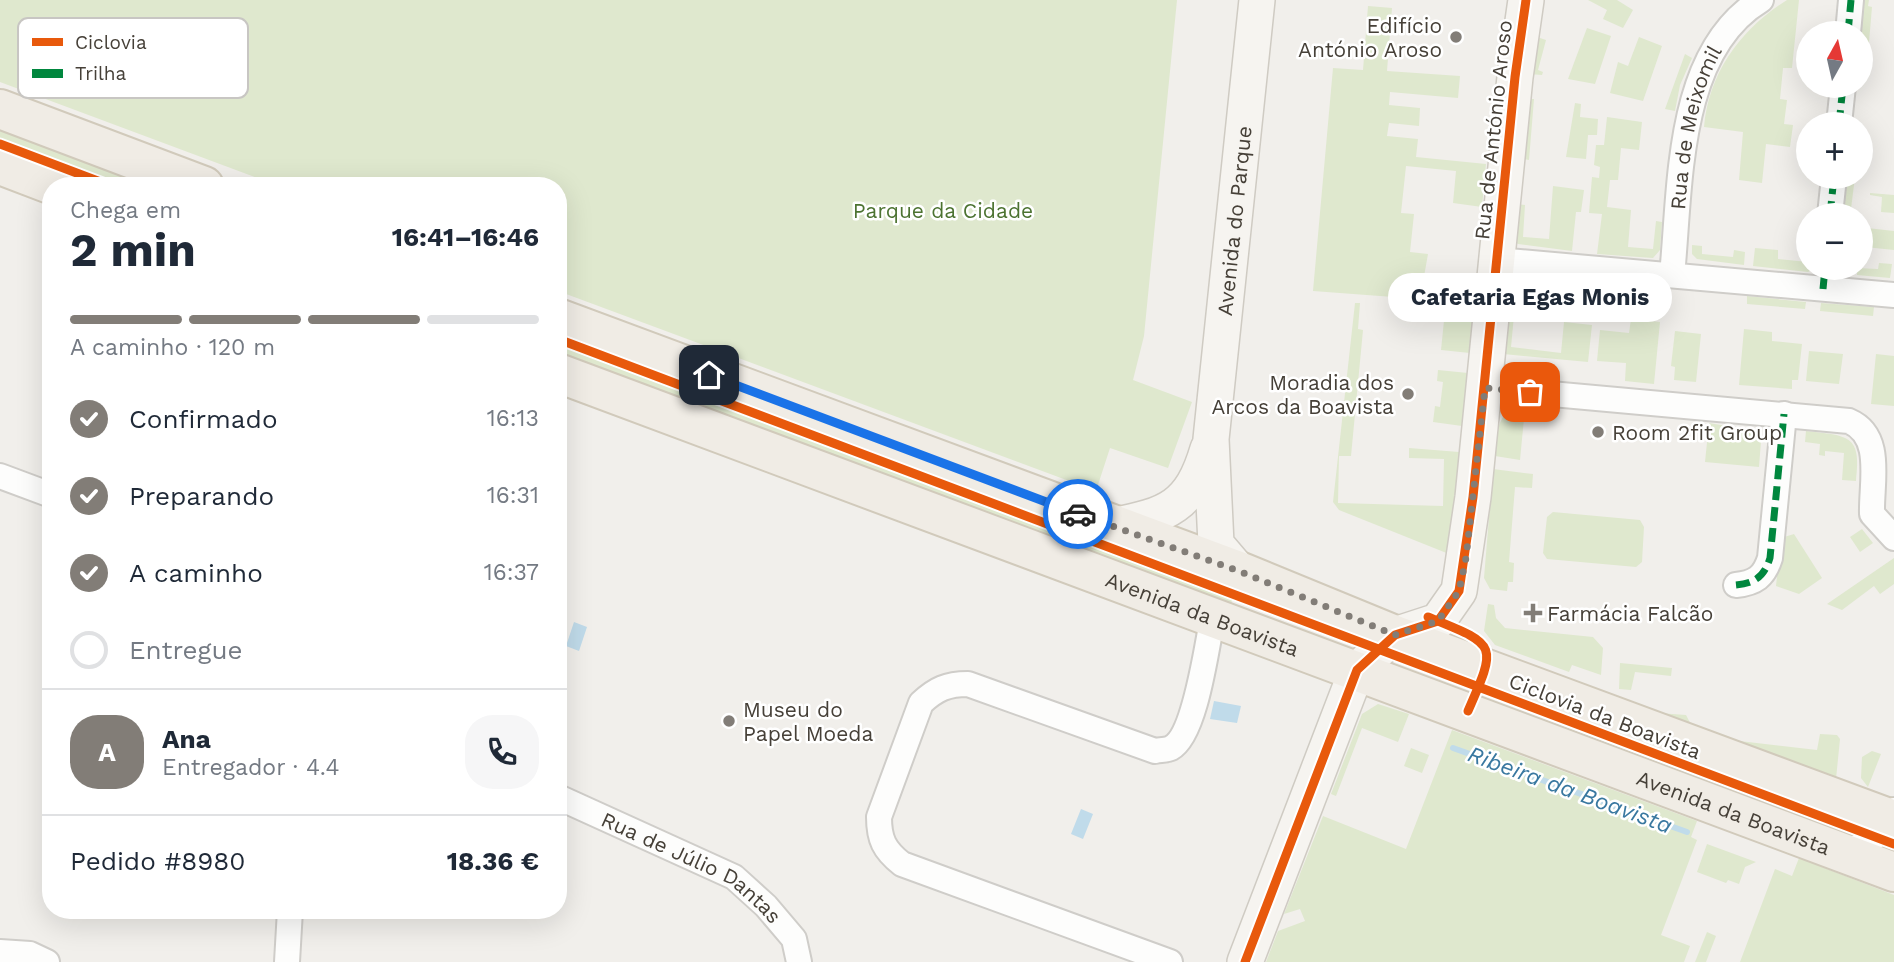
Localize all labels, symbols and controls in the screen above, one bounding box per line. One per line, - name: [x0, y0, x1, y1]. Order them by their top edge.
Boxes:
- place label: Edifício António Aroso: [1298, 13, 1442, 62]
- legend: [18, 18, 248, 98]
- street label: Rua de António Aroso: [1469, 19, 1517, 241]
- north arrow: [1796, 21, 1872, 98]
- map controls: [1796, 21, 1873, 280]
- marker: Edifício António Aroso: [1448, 29, 1464, 45]
- text: Ciclovia: [75, 31, 147, 54]
- street label: Rua de Meixomil: [1665, 40, 1726, 211]
- text: Trilha: [75, 62, 127, 85]
- button: +: [1796, 112, 1873, 189]
- street label: Avenida do Parque: [1211, 125, 1256, 317]
- text: Chega em: [70, 197, 181, 224]
- park label: Parque da Cidade: [853, 198, 1033, 223]
- button: −: [1796, 203, 1873, 280]
- text: 16:41–16:46: [392, 222, 539, 252]
- text: 2 min: [70, 223, 196, 277]
- callout: Cafetaria Egas Monis: [1388, 273, 1672, 322]
- text: Cafetaria Egas Monis: [1411, 284, 1649, 311]
- text: A caminho · 120 m: [70, 334, 275, 361]
- pin: [679, 345, 739, 405]
- icon: home: [690, 356, 728, 394]
- pin: [1500, 362, 1560, 422]
- place label: Moradia dos Arcos da Boavista: [1211, 370, 1394, 419]
- icon: bag: [1511, 373, 1549, 411]
- marker: Moradia dos Arcos da Boavista: [1400, 386, 1416, 402]
- icon: check: [70, 400, 108, 438]
- text: Confirmado: [129, 404, 278, 434]
- text: 16:13: [487, 405, 539, 432]
- place label: Room 2fit Group: [1612, 420, 1782, 445]
- marker: Room 2fit Group: [1590, 424, 1606, 440]
- icon: check: [70, 477, 108, 515]
- courier: [1043, 479, 1113, 549]
- text: Preparando: [129, 481, 274, 511]
- text: 16:31: [487, 482, 539, 509]
- icon: car: [1059, 495, 1097, 533]
- icon: check: [70, 554, 108, 592]
- text: A caminho: [129, 558, 263, 588]
- text: 16:37: [484, 559, 539, 586]
- street label: Avenida da Boavista: [1102, 566, 1303, 661]
- place label: Farmácia Falcão: [1547, 601, 1713, 626]
- marker: Farmácia Falcão: [1525, 605, 1541, 621]
- text: Entregue: [129, 635, 242, 665]
- street label: Ciclovia da Boavista: [1505, 668, 1705, 764]
- place label: Museu do Papel Moeda: [743, 697, 873, 746]
- marker: Museu do Papel Moeda: [721, 713, 737, 729]
- button: phone: [465, 715, 539, 789]
- text: Ana: [162, 724, 211, 754]
- text: A: [98, 737, 116, 767]
- water label: Ribeira da Boavista: [1464, 740, 1676, 840]
- text: Entregador · 4.4: [162, 754, 340, 781]
- street label: Avenida da Boavista: [1634, 765, 1834, 860]
- street label: Rua de Júlio Dantas: [598, 806, 787, 928]
- text: Pedido #8980: [70, 846, 245, 876]
- text: 18.36 €: [447, 846, 539, 876]

